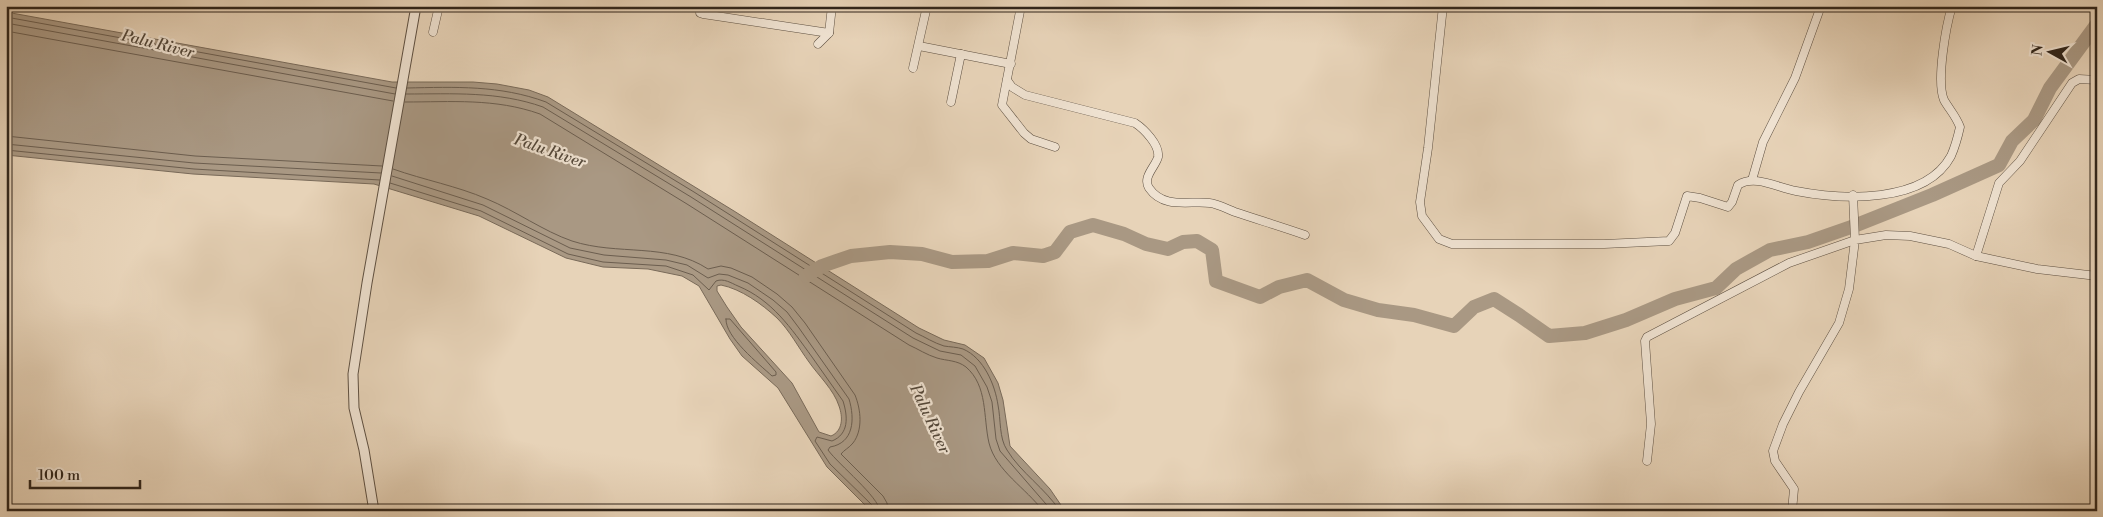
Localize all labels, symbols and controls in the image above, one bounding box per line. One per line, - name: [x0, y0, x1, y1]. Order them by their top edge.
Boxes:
- water label: Palu River: [119, 25, 198, 63]
- north arrow: [2026, 28, 2076, 78]
- text: N: [2028, 44, 2048, 57]
- water label: Palu River: [511, 129, 589, 173]
- water label: Palu River: [905, 380, 955, 458]
- scale bar: [30, 457, 140, 489]
- text: 100 m: [38, 466, 80, 485]

